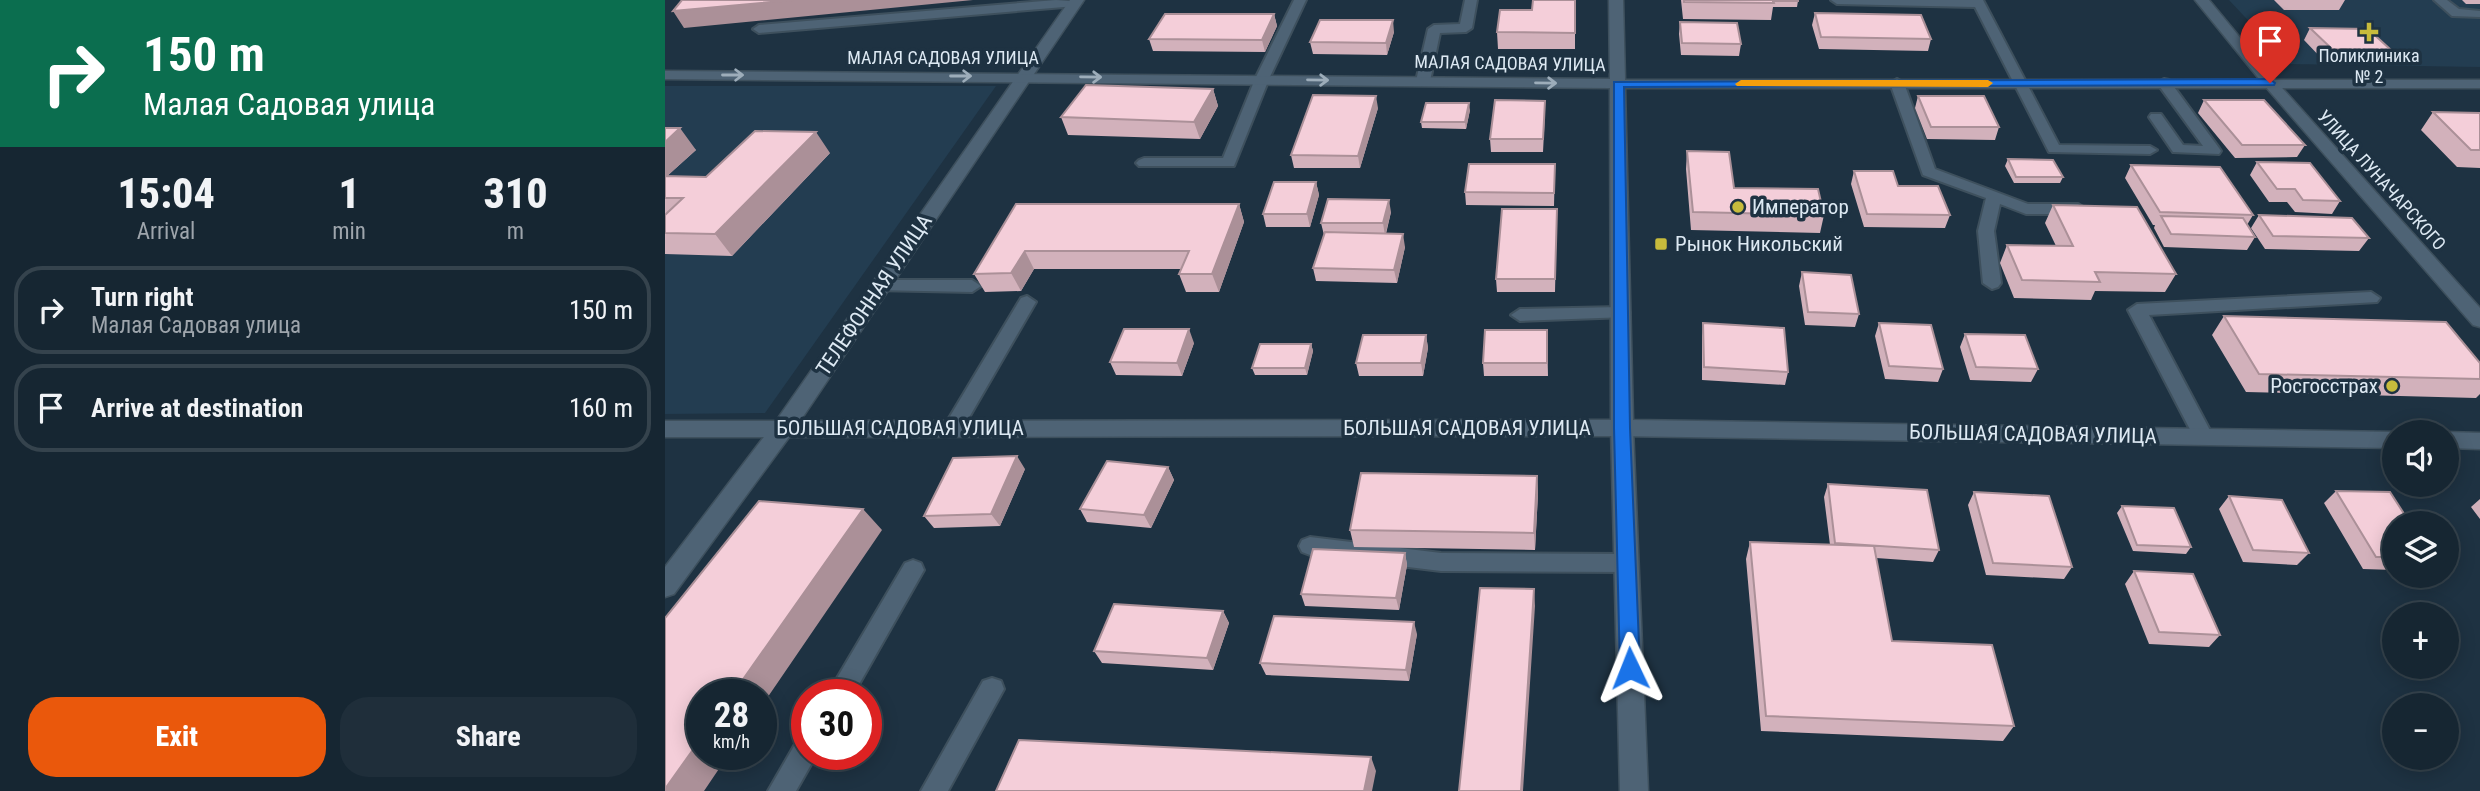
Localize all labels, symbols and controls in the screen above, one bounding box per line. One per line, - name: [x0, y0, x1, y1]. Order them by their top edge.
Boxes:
- pin: [2240, 11, 2300, 83]
- icon: arrive: [2251, 22, 2289, 60]
- marker: Поликлиника № 2: [2359, 22, 2379, 42]
- text: 150 m: [143, 26, 265, 83]
- icon: right: [28, 28, 119, 119]
- place label: Поликлиника № 2: [2318, 45, 2420, 87]
- street label: МАЛАЯ САДОВАЯ УЛИЦА: [847, 47, 1039, 68]
- street label: МАЛАЯ САДОВАЯ УЛИЦА: [1414, 51, 1607, 75]
- one-way arrow: [721, 68, 744, 82]
- one-way arrow: [949, 69, 972, 83]
- one-way arrow: [1079, 70, 1102, 84]
- one-way arrow: [1307, 73, 1330, 87]
- one-way arrow: [1534, 76, 1557, 90]
- text: Малая Садовая улица: [143, 85, 435, 123]
- street label: УЛИЦА ЛУНАЧАРСКОГО: [2314, 106, 2450, 254]
- text: 15:04: [117, 169, 215, 218]
- text: 1: [338, 169, 360, 218]
- text: 310: [483, 169, 548, 218]
- place label: Император: [1752, 195, 1849, 219]
- marker: Император: [1730, 199, 1746, 215]
- street label: ТЕЛЕФОННАЯ УЛИЦА: [811, 210, 937, 380]
- text: Arrival: [137, 218, 195, 245]
- text: min: [332, 218, 366, 245]
- text: m: [507, 218, 524, 245]
- place label: Рынок Никольский: [1675, 232, 1843, 256]
- marker: Рынок Никольский: [1653, 236, 1669, 252]
- text: Turn right: [91, 282, 193, 312]
- icon: right: [32, 291, 70, 329]
- text: 150 m: [569, 295, 633, 325]
- text: Малая Садовая улица: [91, 312, 301, 339]
- place label: Росгосстрах: [2270, 374, 2378, 398]
- marker: Росгосстрах: [2384, 378, 2400, 394]
- icon: arrive: [32, 389, 70, 427]
- text: Arrive at destination: [91, 393, 303, 423]
- text: 160 m: [569, 393, 633, 423]
- street label: БОЛЬШАЯ САДОВАЯ УЛИЦА: [776, 416, 1024, 440]
- street label: БОЛЬШАЯ САДОВАЯ УЛИЦА: [1343, 416, 1591, 440]
- street label: БОЛЬШАЯ САДОВАЯ УЛИЦА: [1909, 420, 2157, 448]
- map controls: [2382, 420, 2459, 770]
- button: sound: [2382, 420, 2459, 497]
- button: layers: [2382, 511, 2459, 588]
- button: +: [2382, 602, 2459, 679]
- position arrow: [1593, 631, 1667, 705]
- speed limit sign: 30: [791, 679, 882, 770]
- button: −: [2382, 693, 2459, 770]
- text: 28: [714, 695, 749, 736]
- button: Exit: [28, 697, 326, 777]
- button: Share: [340, 697, 637, 777]
- text: km/h: [713, 731, 750, 752]

